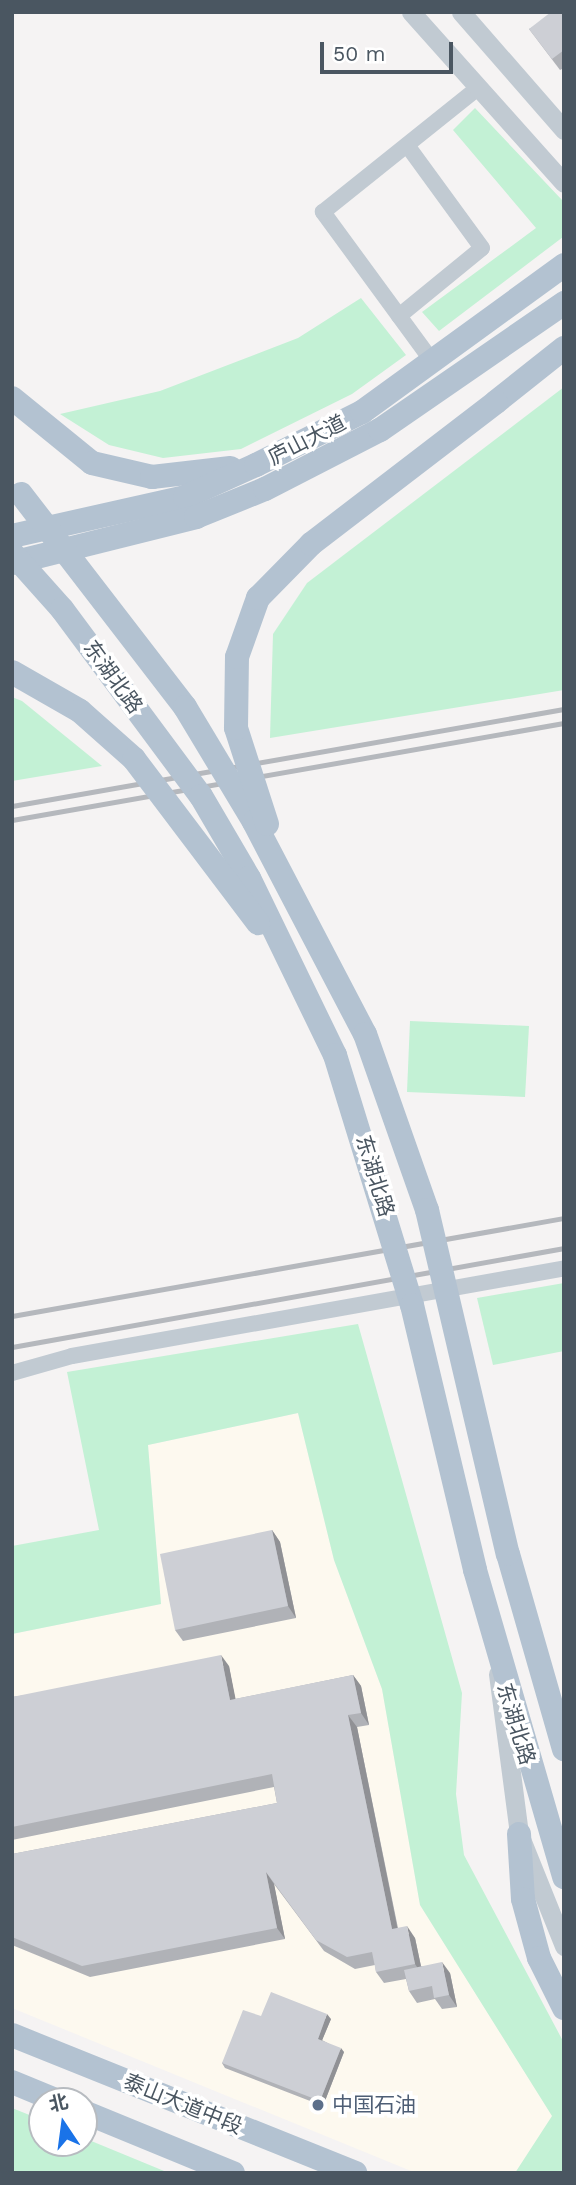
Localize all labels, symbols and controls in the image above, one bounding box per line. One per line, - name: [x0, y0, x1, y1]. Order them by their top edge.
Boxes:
- scale bar: [324, 28, 457, 72]
- text: 50 m: [333, 41, 385, 66]
- street label: 庐山大道: [264, 410, 350, 470]
- street label: 东湖北路: [78, 636, 148, 718]
- street label: 东湖北路: [351, 1132, 399, 1220]
- street label: 东湖北路: [492, 1680, 540, 1768]
- street label: 泰山大道中段: [120, 2069, 246, 2139]
- north arrow: [28, 2087, 98, 2157]
- text: 北: [47, 2090, 70, 2116]
- place label: 中国石油: [332, 2092, 416, 2118]
- marker: 中国石油: [310, 2097, 326, 2113]

